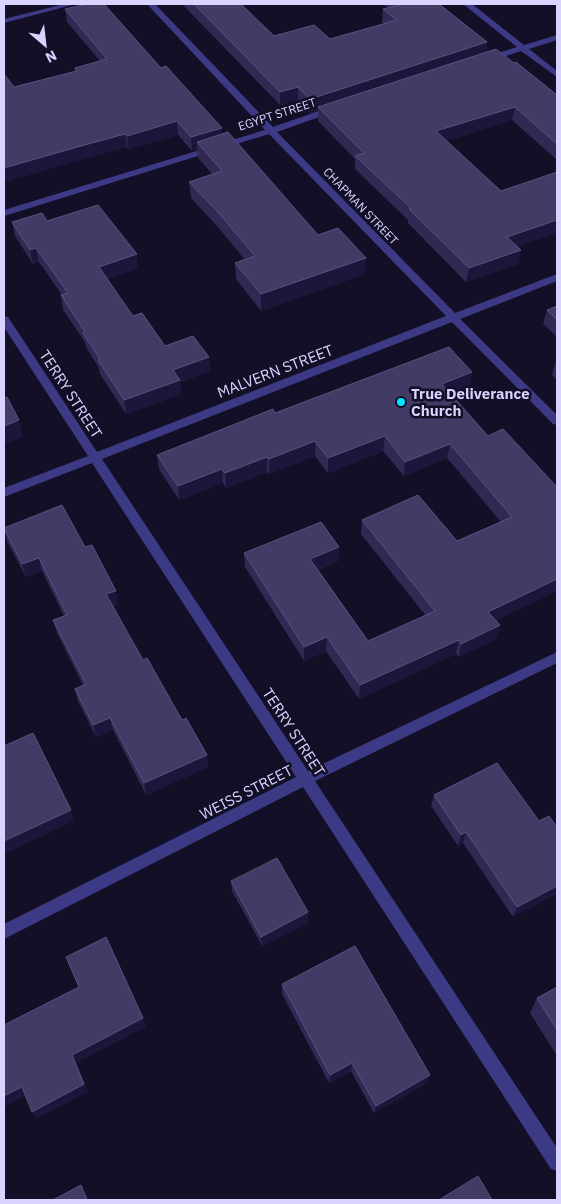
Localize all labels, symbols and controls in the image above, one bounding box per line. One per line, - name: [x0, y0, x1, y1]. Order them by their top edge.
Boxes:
- north arrow: [20, 20, 70, 70]
- text: N: [42, 46, 60, 67]
- street label: EGYPT STREET: [236, 94, 318, 134]
- street label: CHAPMAN STREET: [320, 164, 402, 248]
- street label: MALVERN STREET: [214, 340, 336, 402]
- street label: TERRY STREET: [35, 346, 107, 442]
- place label: True Deliverance Church: [411, 384, 530, 420]
- marker: True Deliverance Church: [395, 396, 407, 408]
- street label: TERRY STREET: [258, 684, 330, 780]
- street label: WEISS STREET: [196, 760, 296, 824]

